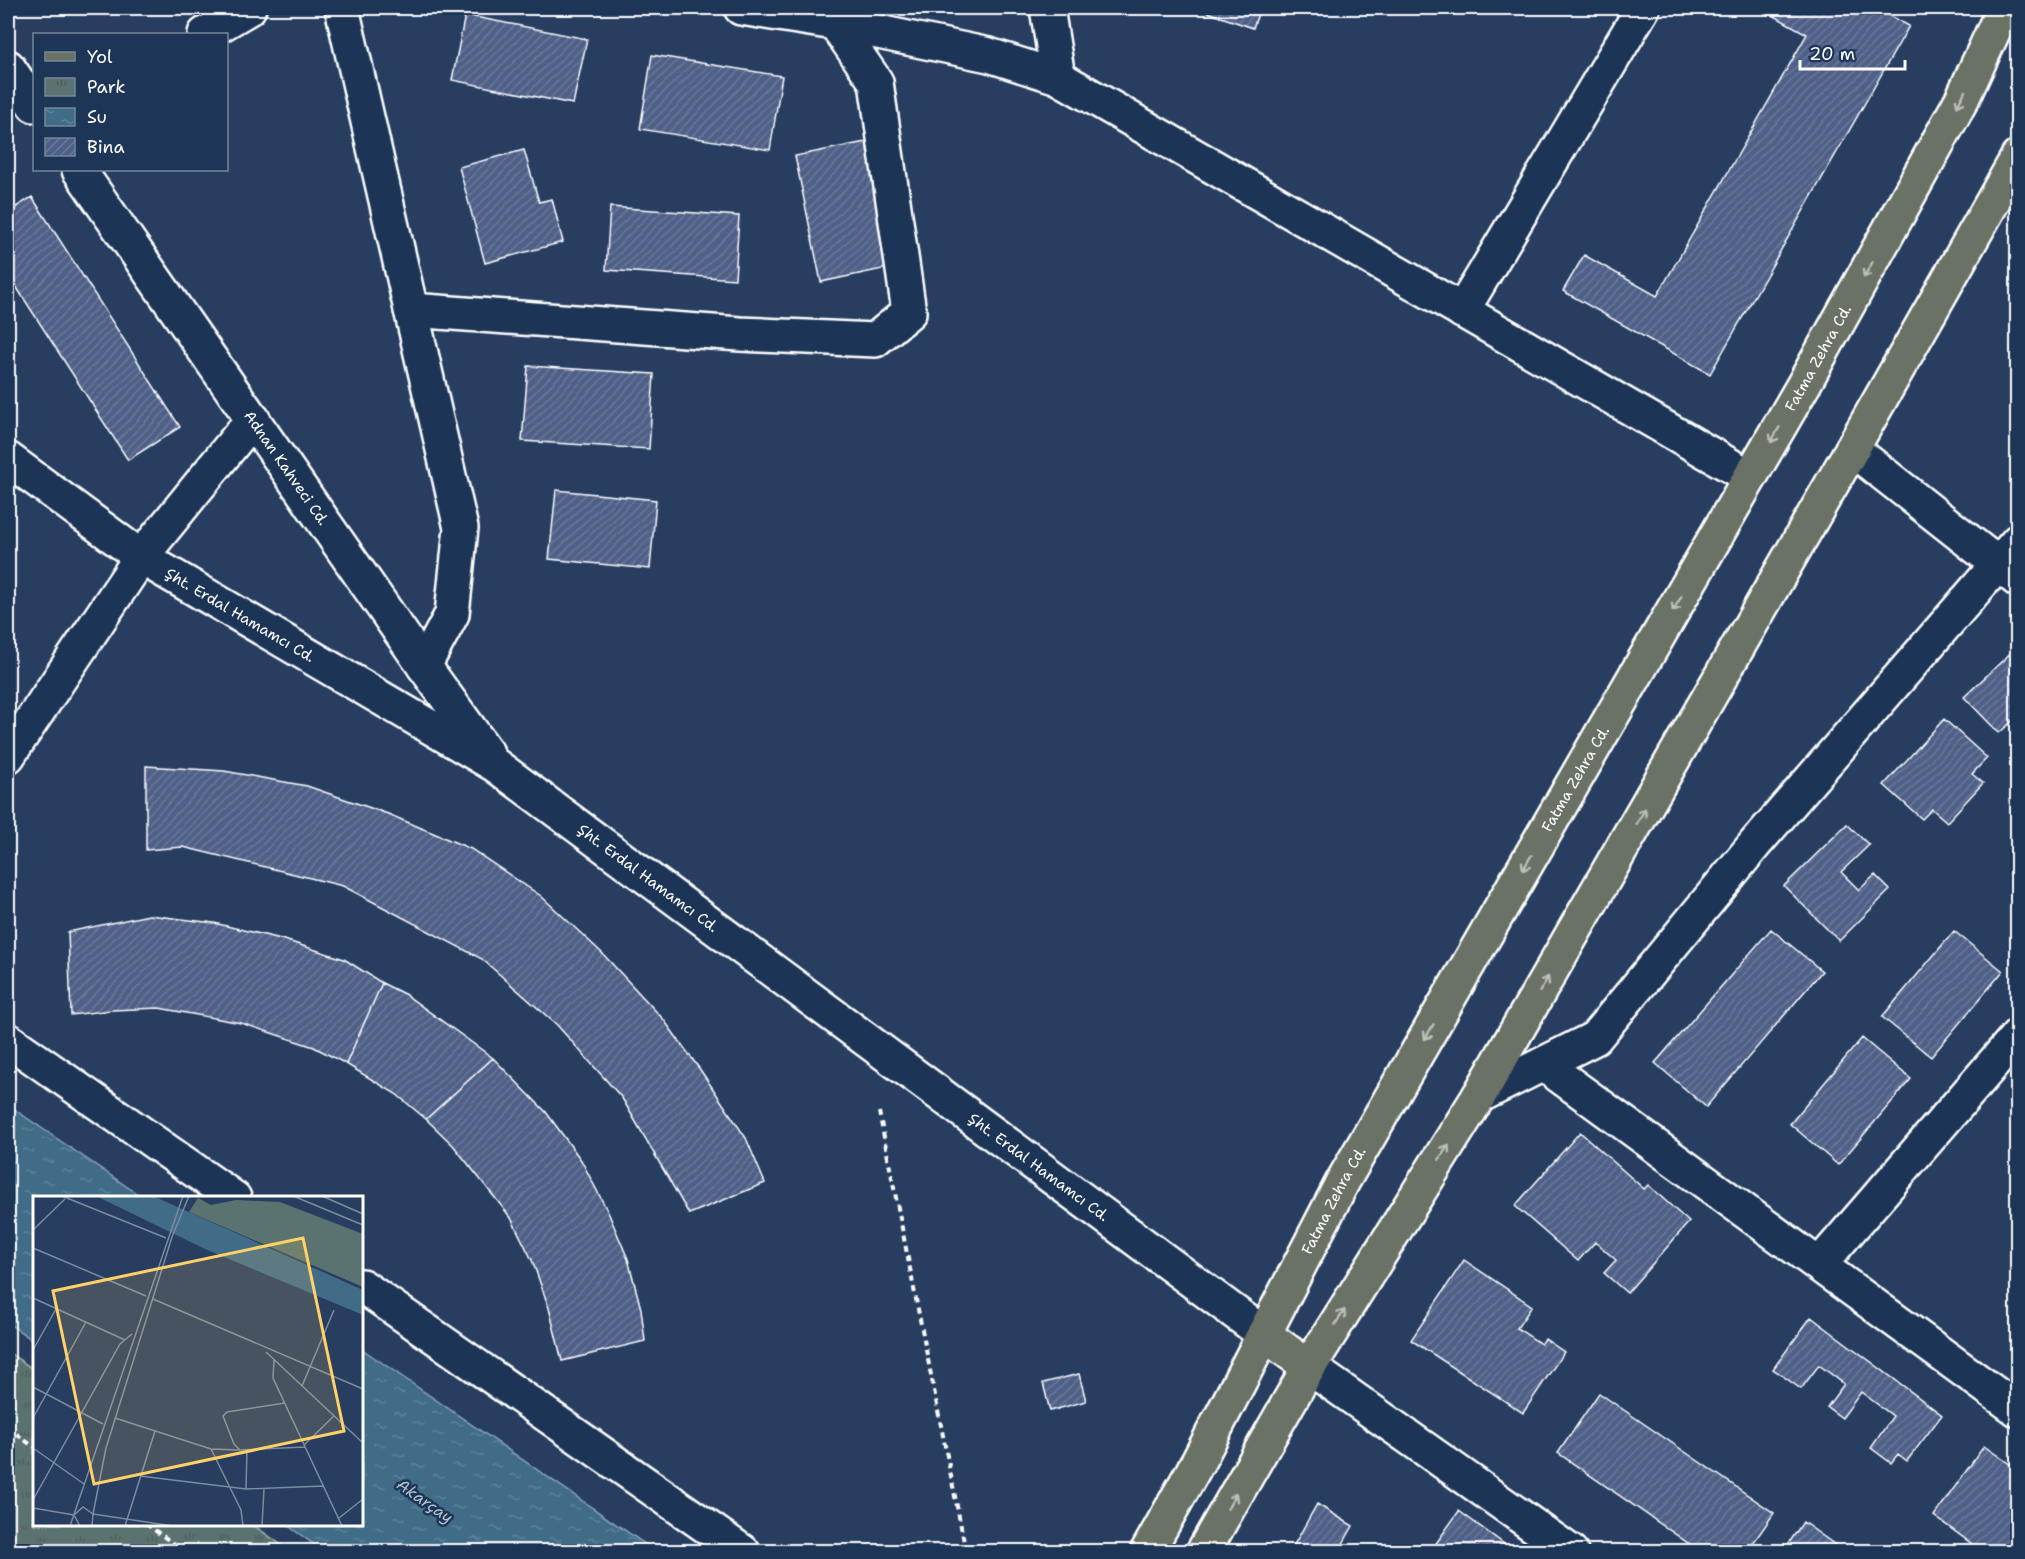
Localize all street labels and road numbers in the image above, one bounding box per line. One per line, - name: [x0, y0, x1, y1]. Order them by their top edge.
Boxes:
- street label: Fatma Zehra Cd.: [1780, 301, 1856, 415]
- street label: Adnan Kahveci Cd.: [239, 407, 333, 530]
- street label: Şht. Erdal Hamamcı Cd.: [162, 563, 319, 667]
- street label: Fatma Zehra Cd.: [1537, 722, 1614, 836]
- street label: Şht. Erdal Hamamcı Cd.: [574, 819, 722, 937]
- street label: Şht. Erdal Hamamcı Cd.: [964, 1109, 1113, 1226]
- street label: Fatma Zehra Cd.: [1297, 1143, 1371, 1258]

